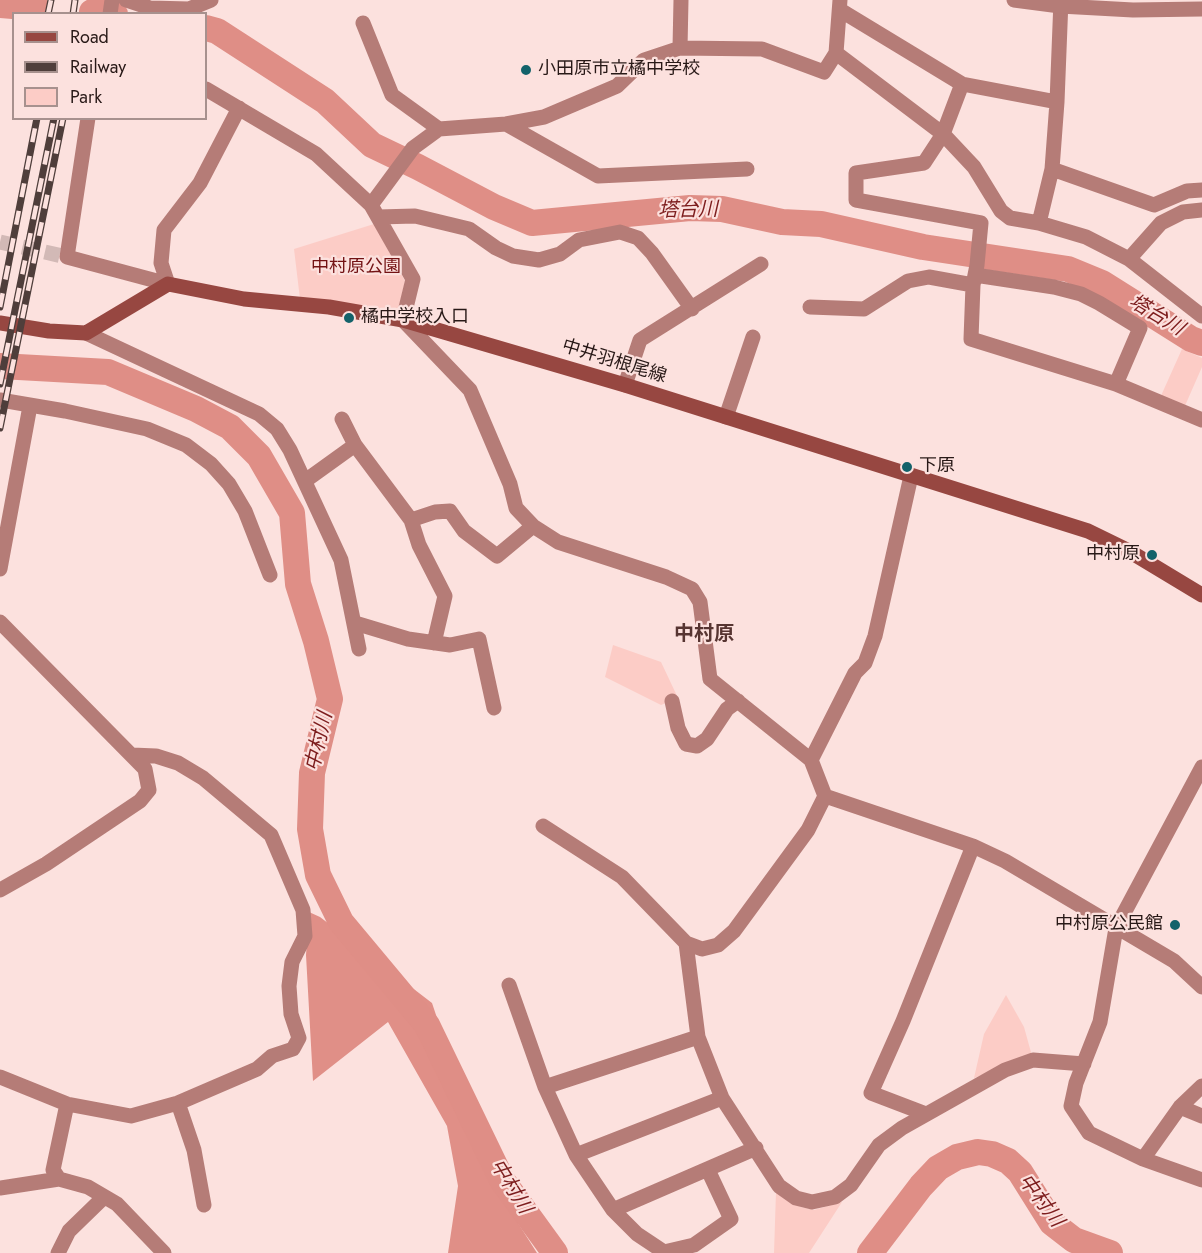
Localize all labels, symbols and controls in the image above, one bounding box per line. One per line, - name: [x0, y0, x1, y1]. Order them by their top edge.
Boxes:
- legend: [12, 12, 207, 120]
- text: Road: [70, 24, 109, 50]
- text: Railway: [70, 54, 126, 80]
- place label: 小田原市立橘中学校: [538, 59, 700, 81]
- marker: 小田原市立橘中学校: [519, 63, 533, 77]
- text: Park: [70, 84, 102, 110]
- water label: 塔台川: [658, 198, 718, 224]
- park label: 中村原公園: [311, 257, 401, 279]
- water label: 塔台川: [1124, 290, 1188, 342]
- place label: 橘中学校入口: [361, 307, 469, 329]
- marker: 橘中学校入口: [342, 311, 356, 325]
- street label: 中井羽根尾線: [559, 336, 669, 388]
- place label: 下原: [919, 456, 955, 478]
- marker: 下原: [900, 460, 914, 474]
- place label: 中村原: [1086, 544, 1140, 566]
- marker: 中村原: [1145, 548, 1159, 562]
- district label: 中村原: [674, 623, 734, 647]
- water label: 中村川: [302, 710, 338, 774]
- place label: 中村原公民館: [1055, 914, 1163, 936]
- marker: 中村原公民館: [1168, 918, 1182, 932]
- water label: 中村川: [484, 1155, 536, 1219]
- water label: 中村川: [1012, 1170, 1068, 1232]

